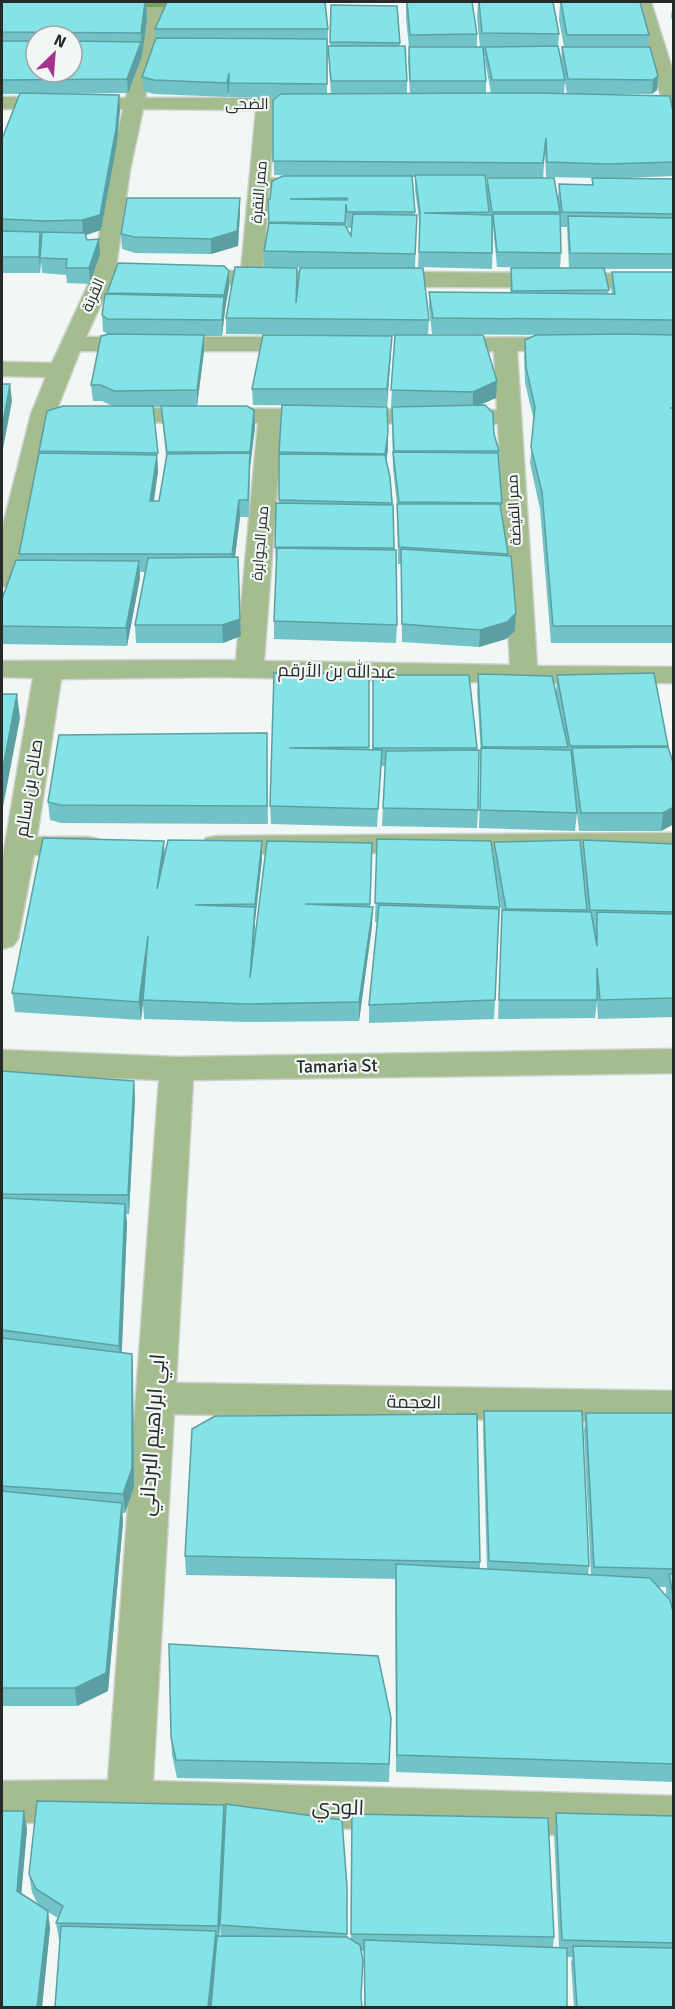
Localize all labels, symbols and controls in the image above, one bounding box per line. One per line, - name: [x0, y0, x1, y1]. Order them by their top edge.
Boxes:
- north arrow: [24, 24, 84, 84]
- text: N: [51, 30, 69, 53]
- street label: الضحى: [225, 95, 269, 114]
- street label: ممر النقرة: [247, 160, 271, 224]
- street label: القرنة: [78, 275, 108, 315]
- street label: ممر الفيضة: [503, 474, 525, 546]
- street label: ممر الجوابرة: [248, 505, 272, 581]
- street label: عبدالله بن الأرقم: [277, 658, 397, 684]
- street label: صالح بن سالم: [10, 738, 49, 839]
- street label: Tamaria St: [296, 1054, 378, 1078]
- street label: ابي ابراهيم البرداني: [133, 1353, 174, 1517]
- street label: العجمة: [386, 1391, 442, 1413]
- street label: الودي: [311, 1793, 365, 1824]

